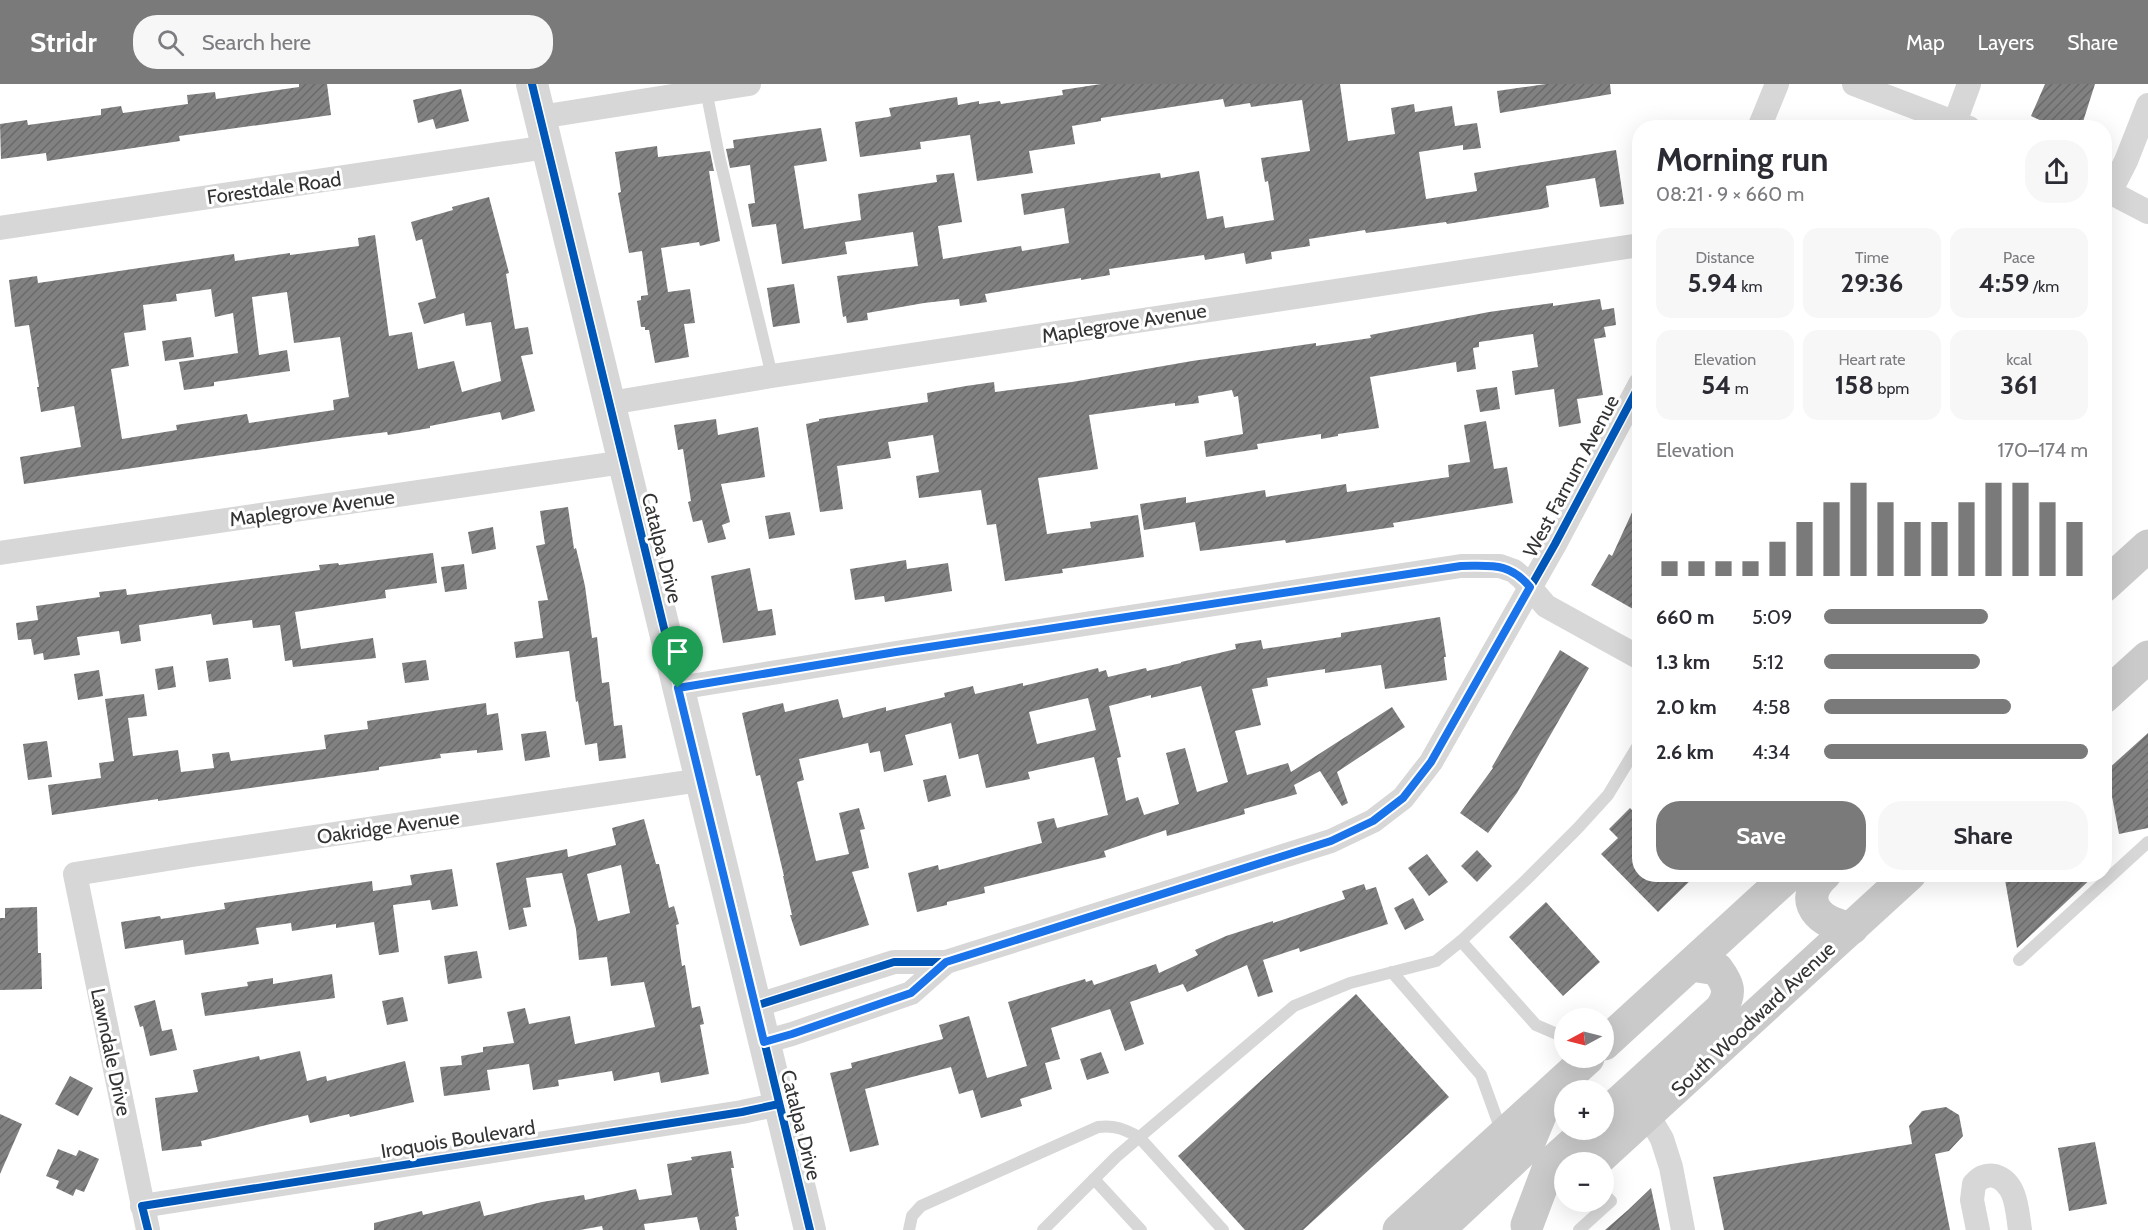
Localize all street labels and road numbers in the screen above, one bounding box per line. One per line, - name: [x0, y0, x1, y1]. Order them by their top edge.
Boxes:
- street label: Forestdale Road: [205, 167, 343, 209]
- street label: Maplegrove Avenue: [1040, 298, 1208, 348]
- street label: West Farnum Avenue: [1518, 391, 1624, 561]
- street label: Maplegrove Avenue: [228, 485, 396, 531]
- street label: Catalpa Drive: [637, 490, 687, 606]
- street label: Oakridge Avenue: [315, 805, 461, 849]
- street label: South Woodward Avenue: [1666, 937, 1840, 1101]
- street label: Lawndale Drive: [86, 986, 136, 1118]
- street label: Catalpa Drive: [776, 1067, 826, 1183]
- street label: Iroquois Boulevard: [379, 1115, 537, 1163]

